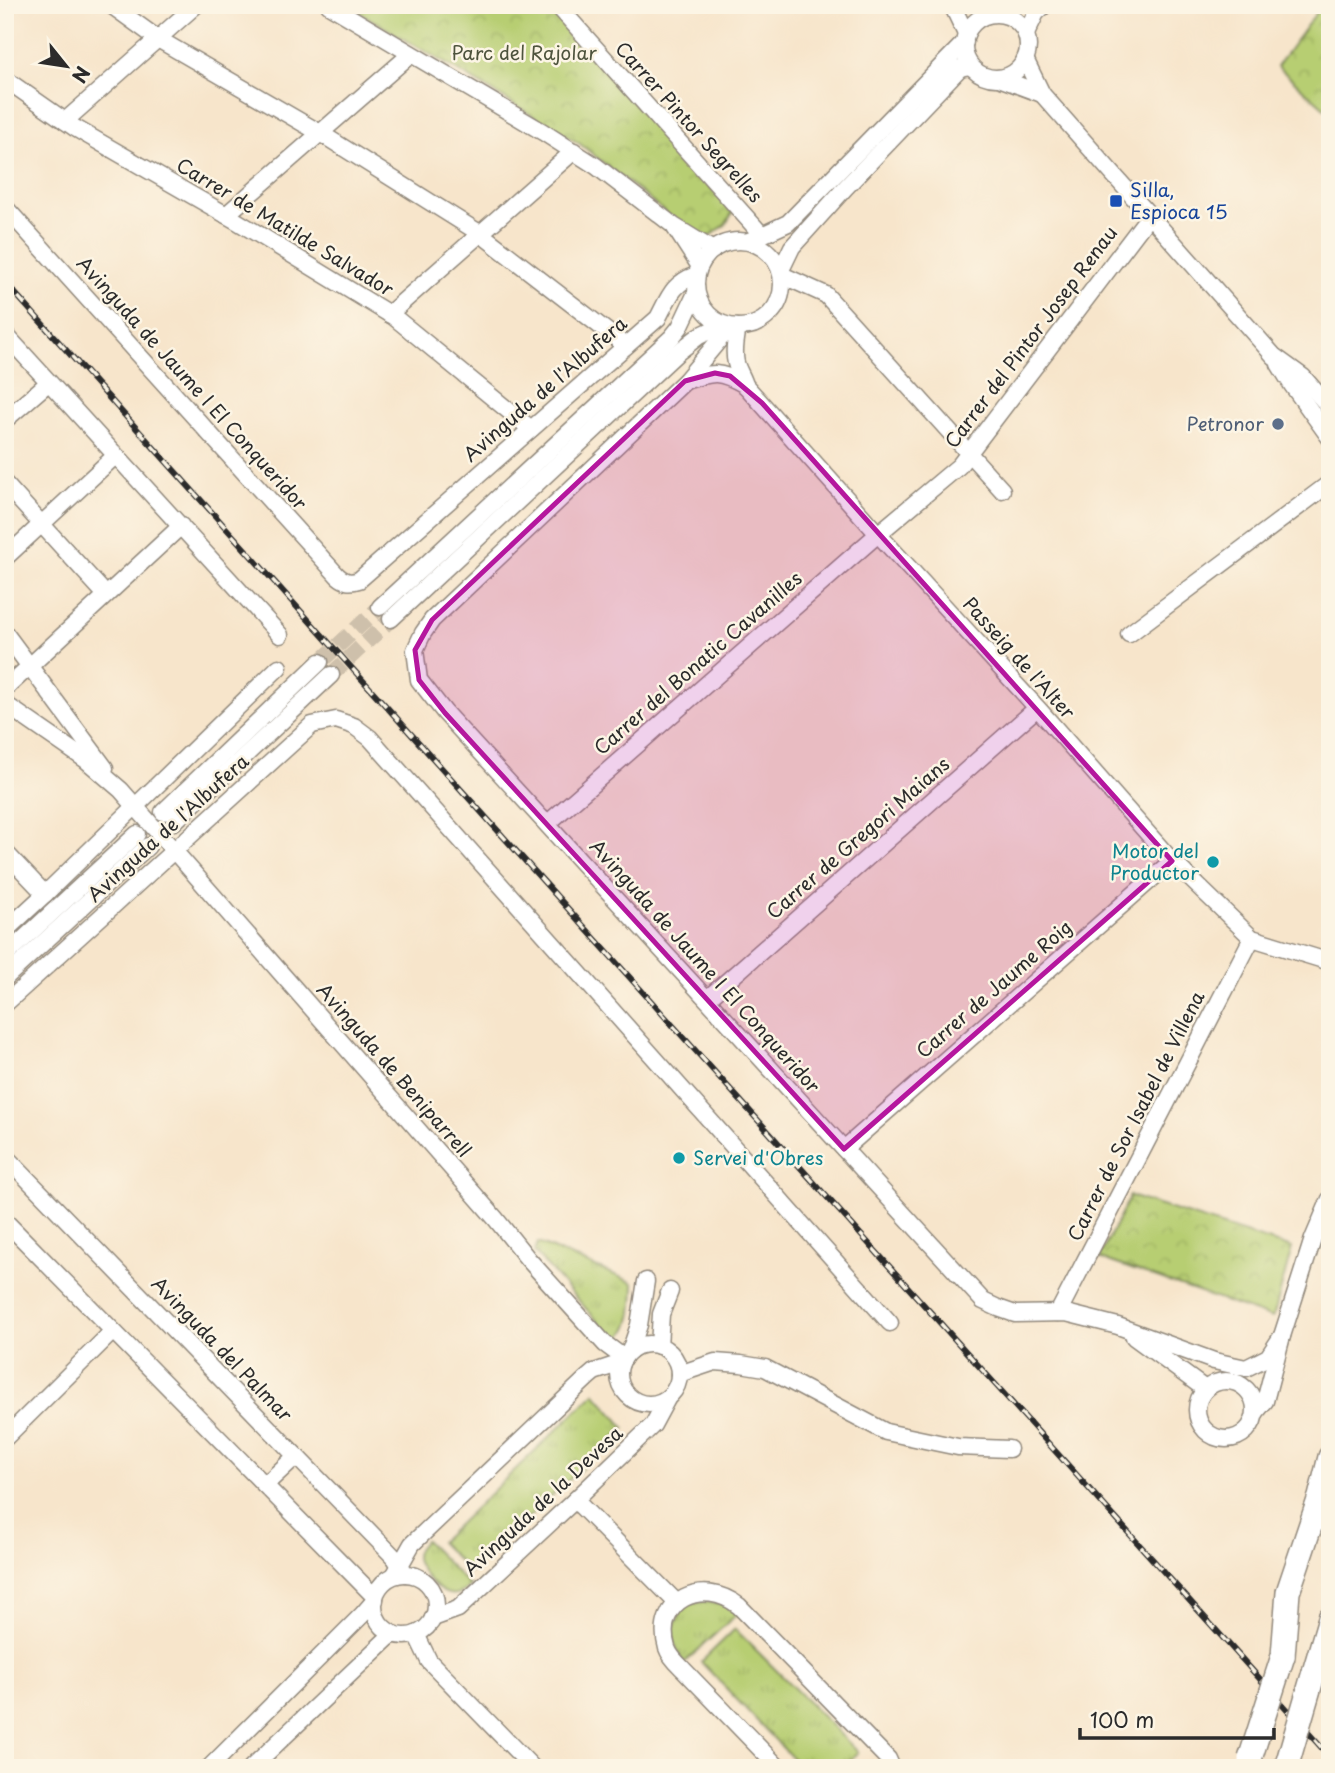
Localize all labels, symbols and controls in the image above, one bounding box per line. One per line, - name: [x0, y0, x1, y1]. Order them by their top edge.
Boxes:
- north arrow: [32, 32, 102, 102]
- street label: Carrer Pintor Segrelles: [610, 35, 770, 208]
- park label: Parc del Rajolar: [451, 38, 597, 66]
- text: N: [66, 61, 97, 89]
- street label: Carrer de Matilde Salvador: [172, 150, 399, 302]
- place label: Silla, Espioca 15: [1130, 175, 1228, 225]
- marker: Silla, Espioca 15: [1108, 193, 1124, 209]
- street label: Carrer del Pintor Josep Renau: [937, 219, 1123, 453]
- street label: Avinguda de Jaume I El Conqueridor: [71, 249, 315, 516]
- street label: Avinguda de l'Albufera: [456, 309, 633, 467]
- place label: Petronor: [1187, 409, 1264, 437]
- marker: Petronor: [1270, 416, 1286, 432]
- street label: Carrer del Bonatic Cavanilles: [587, 564, 808, 761]
- street label: Passeig de l'Alter: [957, 590, 1082, 725]
- street label: Avinguda de l'Albufera: [80, 747, 255, 908]
- street label: Carrer de Gregori Maians: [760, 750, 955, 925]
- street label: Avinguda de Jaume I El Conqueridor: [584, 832, 828, 1099]
- place label: Motor del Productor: [1110, 836, 1199, 886]
- marker: Motor del Productor: [1205, 854, 1221, 870]
- street label: Carrer de Jaume Roig: [909, 913, 1077, 1064]
- street label: Avinguda de Beniparrell: [311, 976, 478, 1163]
- street label: Carrer de Sor Isabel de Villena: [1060, 986, 1211, 1245]
- place label: Servei d'Obres: [693, 1143, 823, 1171]
- marker: Servei d'Obres: [671, 1150, 687, 1166]
- street label: Avinguda del Palmar: [146, 1269, 300, 1427]
- street label: Avinguda de la Devesa: [456, 1419, 628, 1582]
- scale bar: [1080, 1696, 1274, 1740]
- text: 100 m: [1090, 1703, 1154, 1735]

